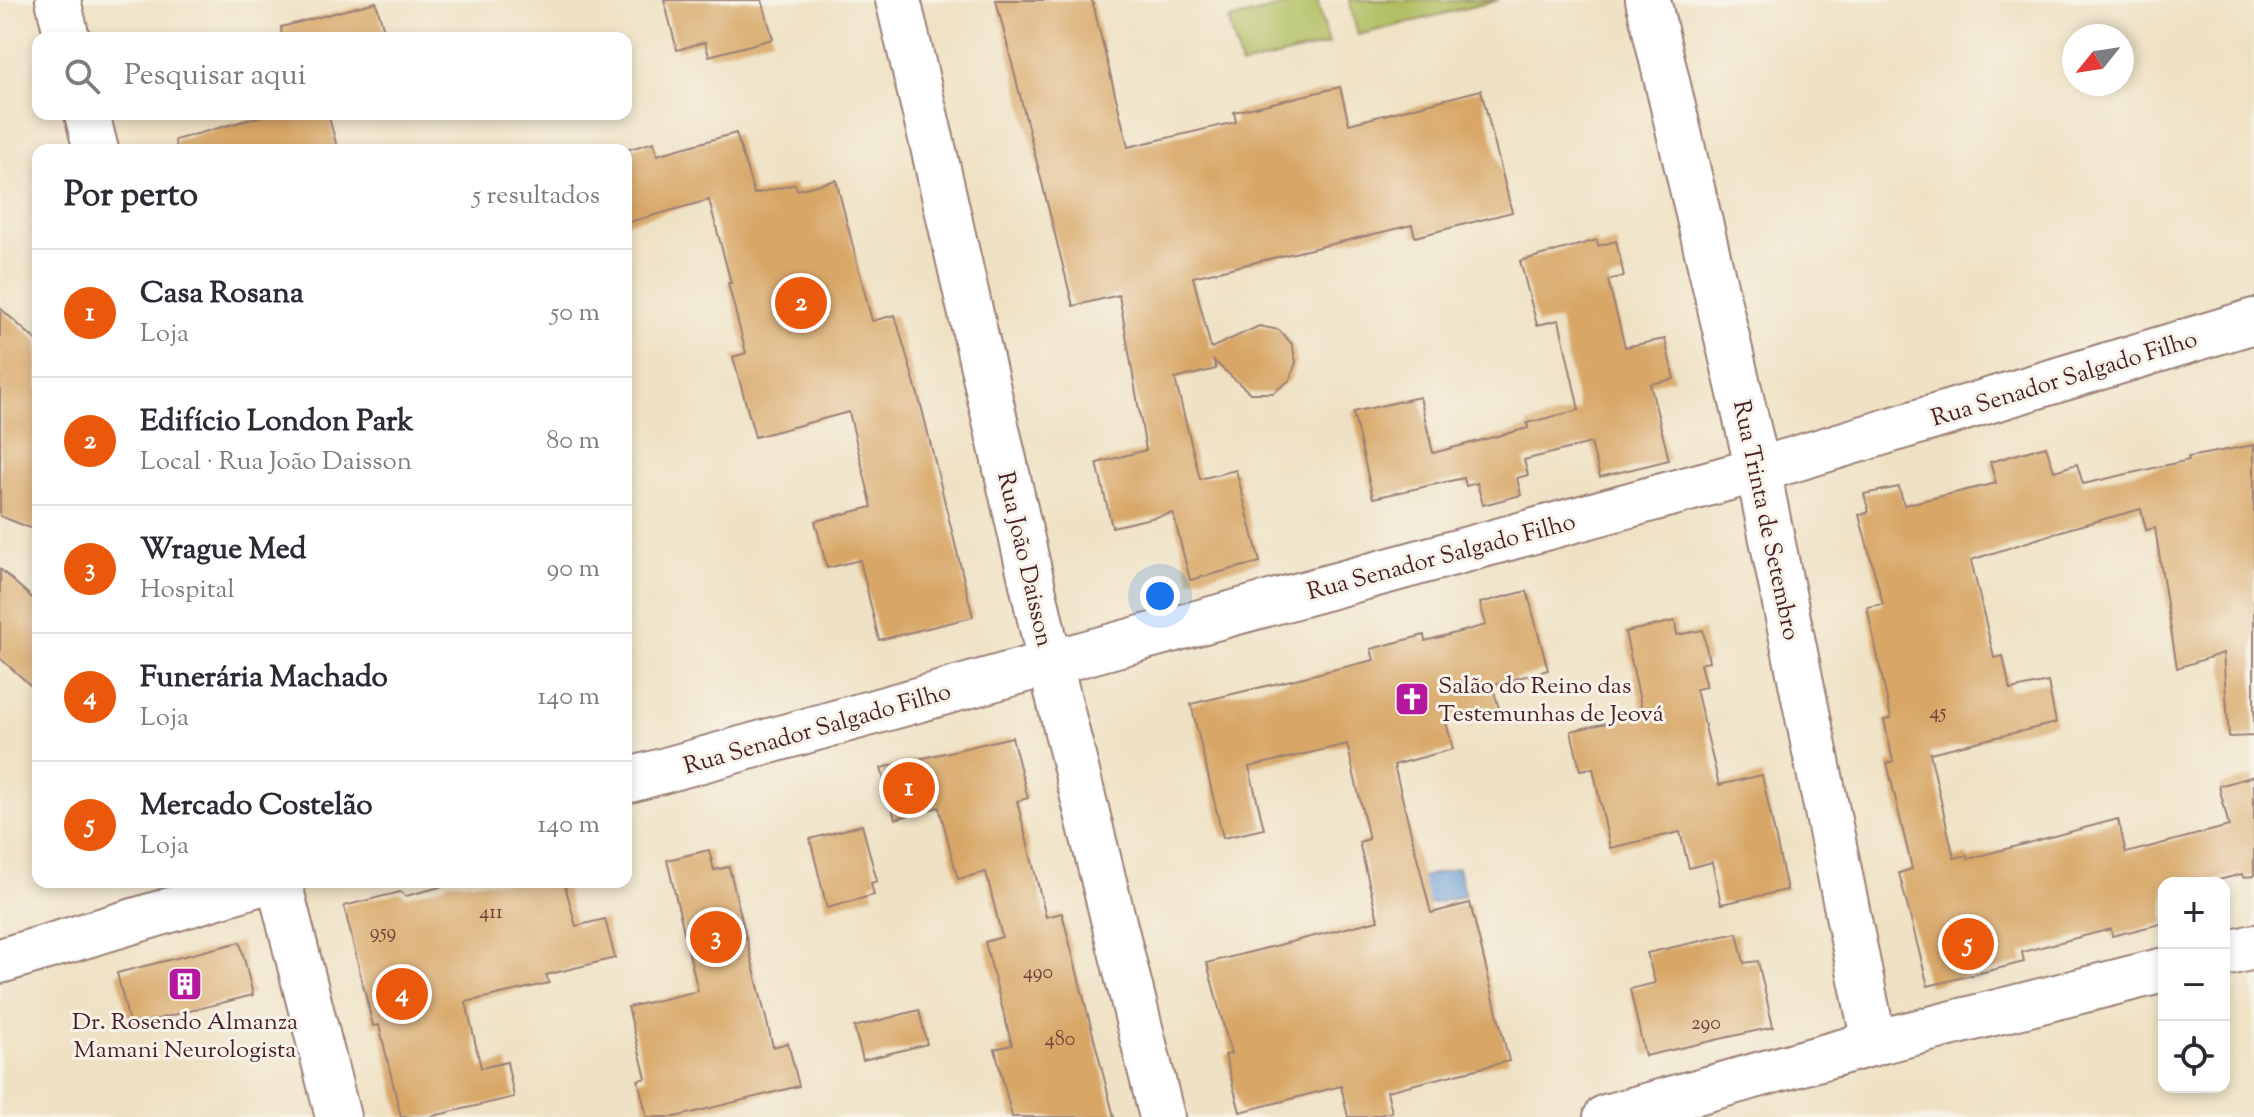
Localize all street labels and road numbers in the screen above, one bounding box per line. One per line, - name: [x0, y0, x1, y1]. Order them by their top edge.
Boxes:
- street label: Rua Senador Salgado Filho: [1927, 323, 2202, 437]
- street label: Rua Trinta de Setembro: [1723, 397, 1807, 644]
- street label: Rua João Daisson: [987, 469, 1061, 650]
- street label: Rua Senador Salgado Filho: [1303, 506, 1580, 610]
- street label: Rua Senador Salgado Filho: [680, 675, 955, 784]

